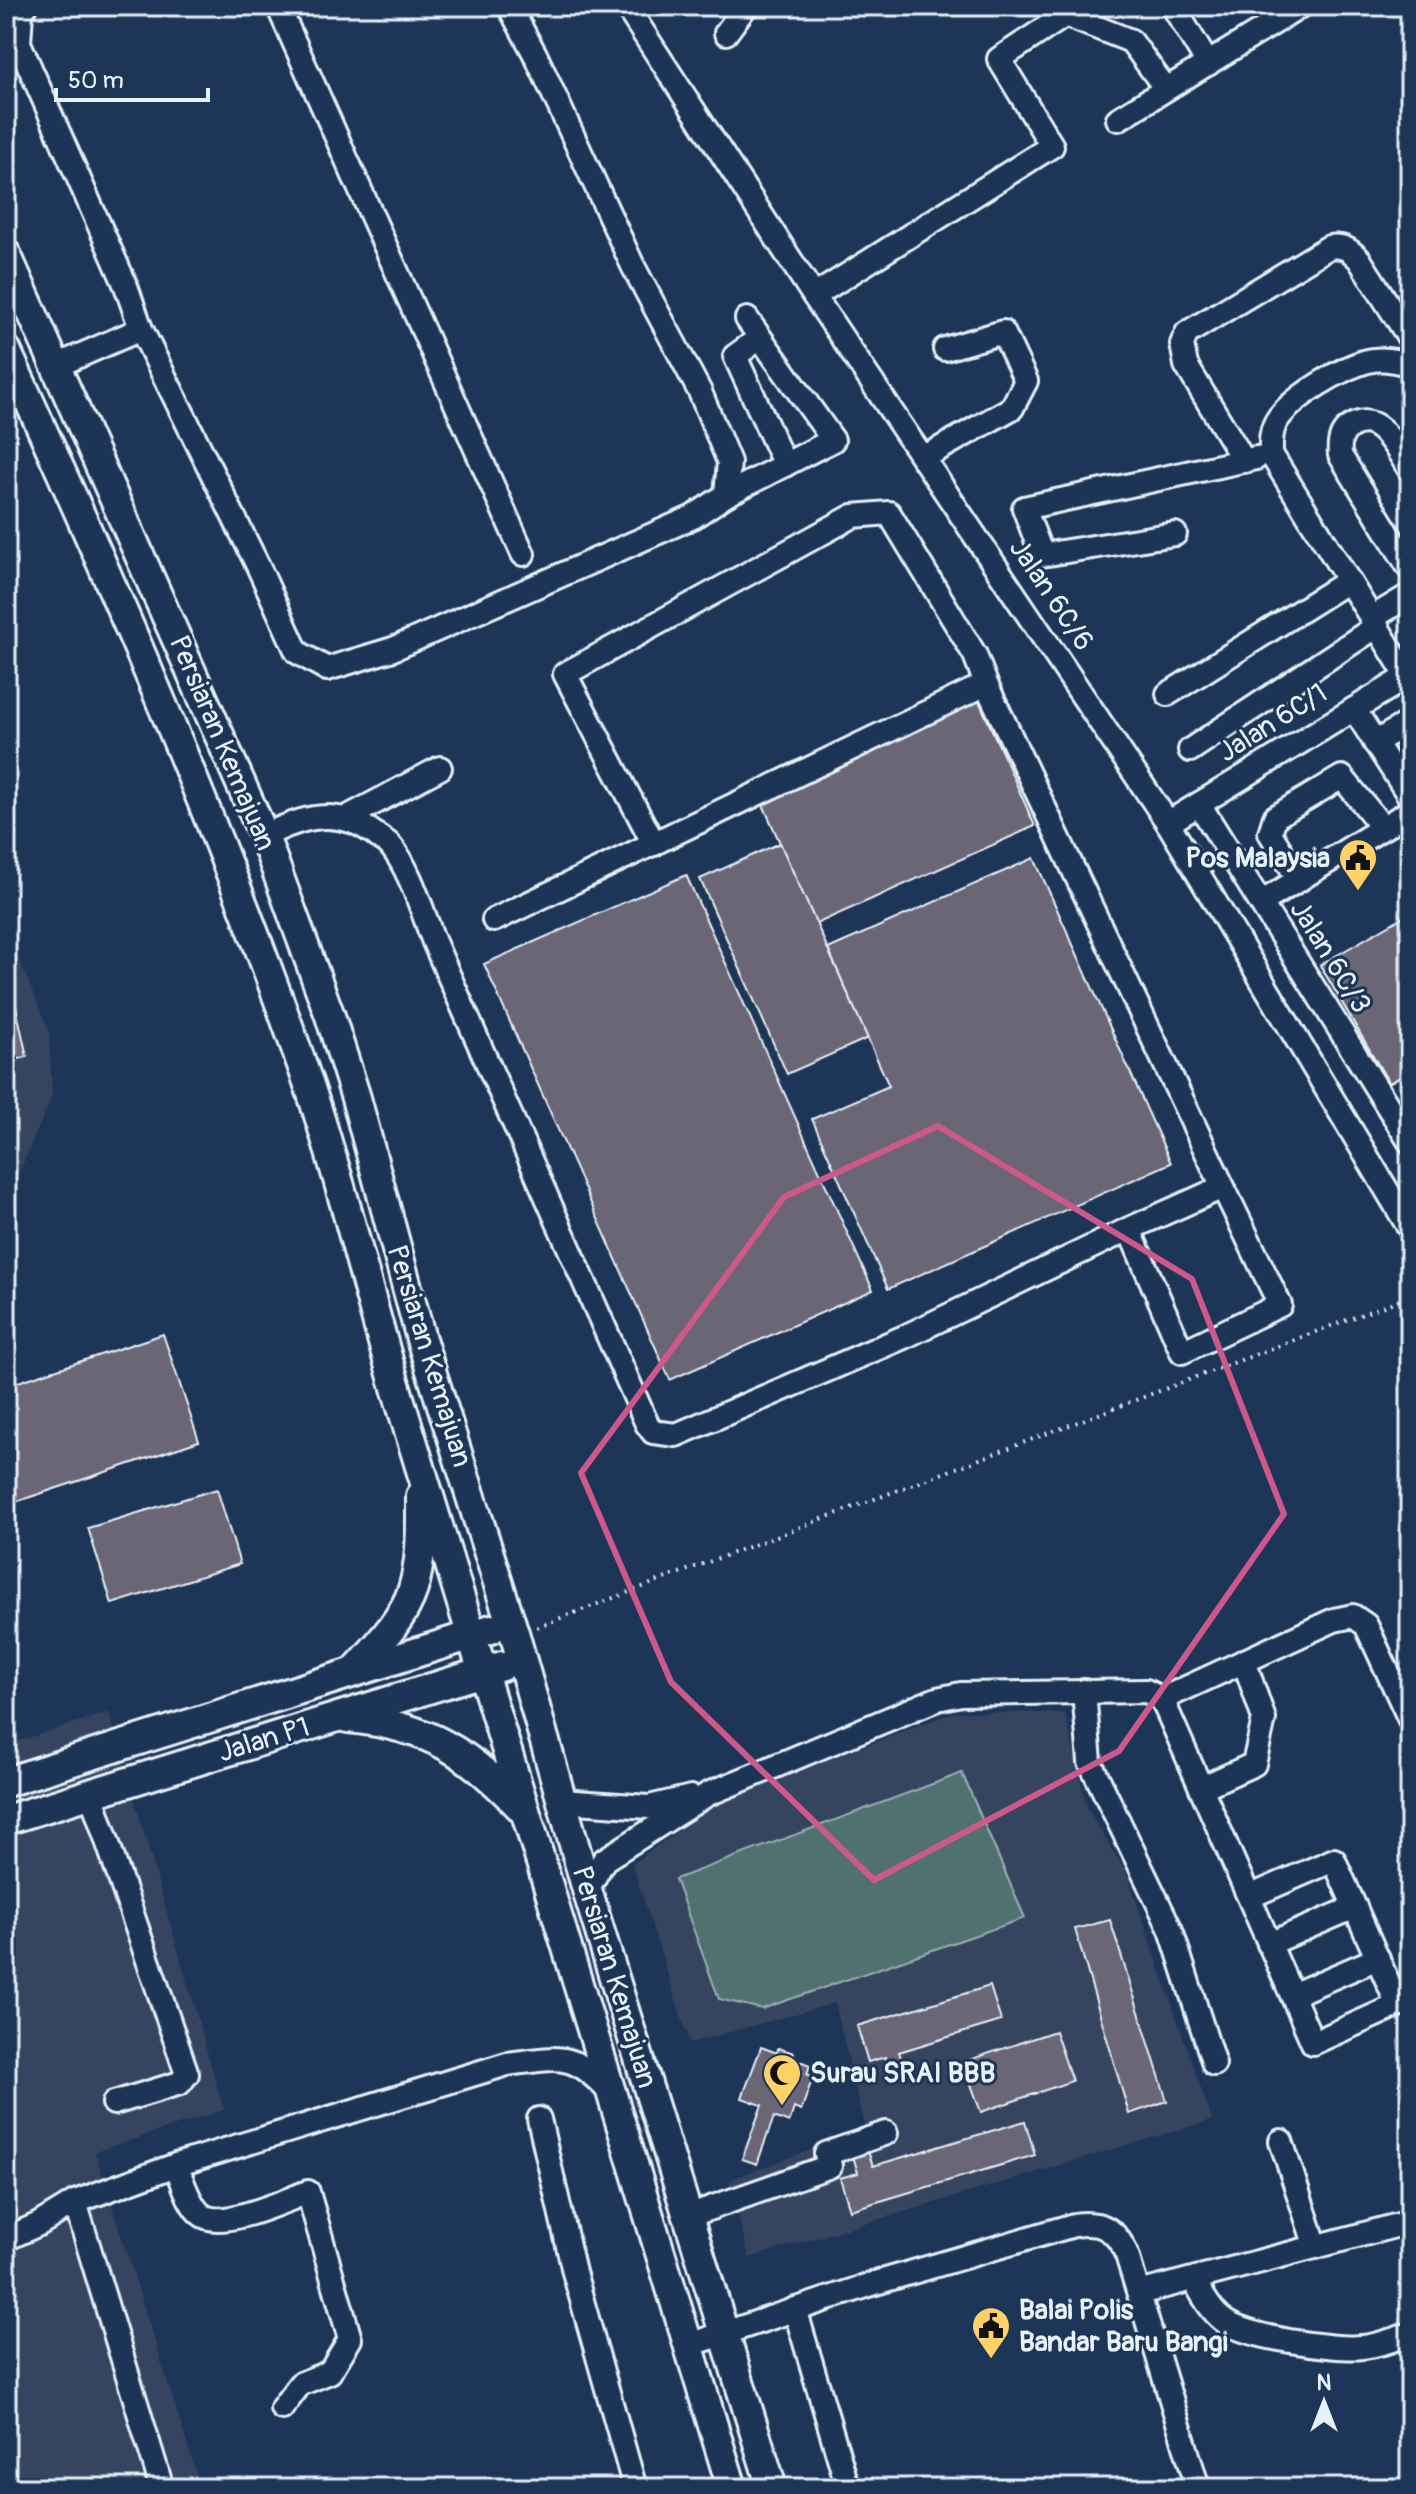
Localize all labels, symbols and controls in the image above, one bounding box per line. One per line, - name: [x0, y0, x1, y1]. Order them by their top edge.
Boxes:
- scale bar: [56, 52, 208, 102]
- text: 50 m: [68, 66, 124, 95]
- street label: Jalan 6C/6: [1001, 533, 1101, 657]
- street label: Persiaran Kemajuan: [161, 630, 283, 856]
- street label: Jalan 6C/1: [1212, 676, 1334, 770]
- public building icon: Pos Malaysia: [1337, 837, 1379, 892]
- place label: Pos Malaysia: [1186, 841, 1330, 876]
- street label: Jalan 6C/3: [1282, 894, 1378, 1020]
- street label: Persiaran Kemajuan: [379, 1241, 479, 1471]
- street label: Jalan P1: [214, 1710, 314, 1770]
- street label: Persiaran Kemajuan: [564, 1862, 664, 2092]
- mosque icon: Surau SRAI BBB: [761, 2052, 803, 2107]
- place label: Surau SRAI BBB: [810, 2056, 995, 2091]
- place label: Balai Polis Bandar Baru Bangi: [1019, 2293, 1228, 2360]
- public building icon: Balai Polis Bandar Baru Bangi: [970, 2305, 1012, 2360]
- north arrow: [1284, 2362, 1364, 2442]
- text: N: [1317, 2369, 1332, 2397]

